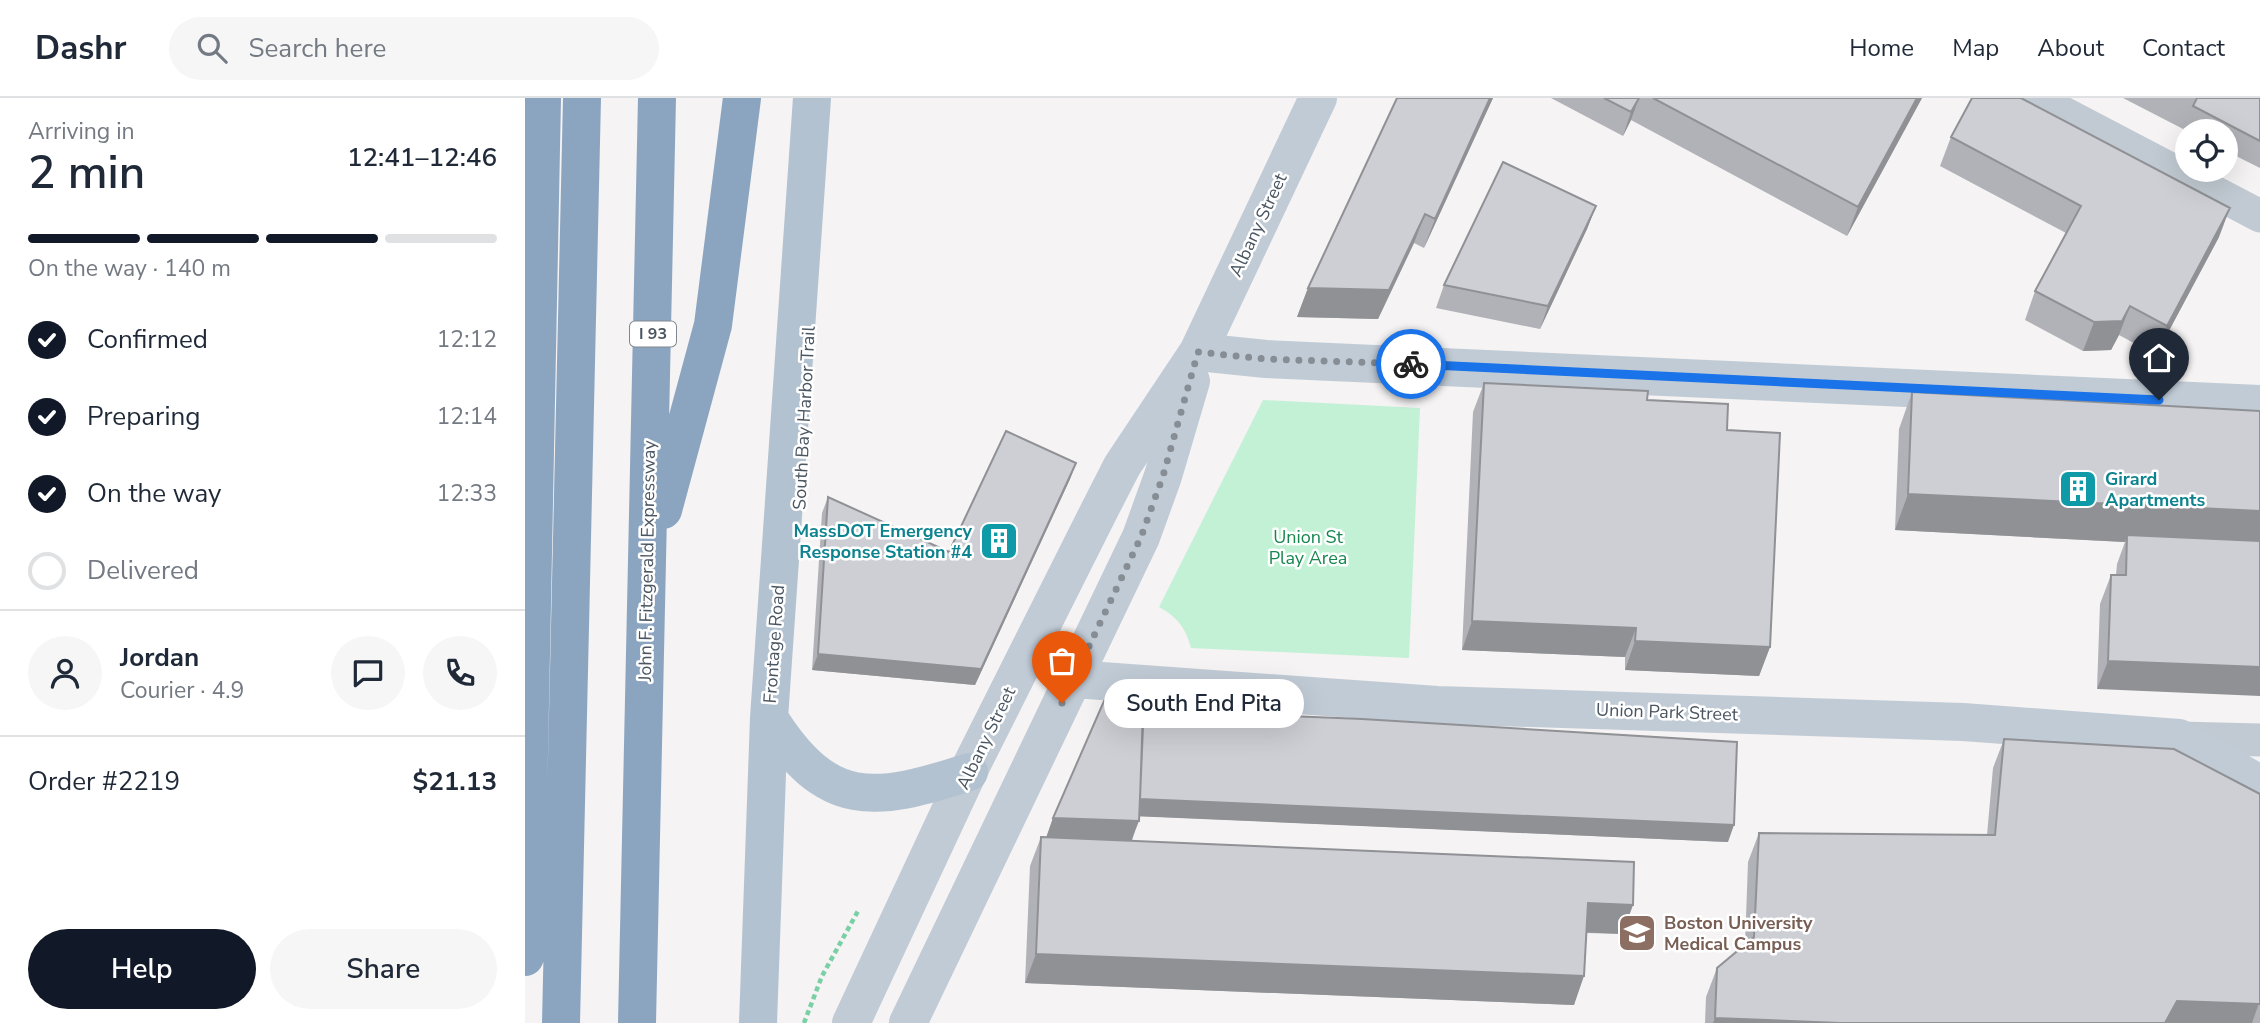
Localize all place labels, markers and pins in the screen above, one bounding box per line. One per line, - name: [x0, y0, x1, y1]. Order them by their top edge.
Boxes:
- pin: [2129, 328, 2189, 400]
- place label: Girard Apartments: [2105, 467, 2205, 512]
- building icon: Girard Apartments: [2057, 468, 2099, 510]
- place label: MassDOT Emergency Response Station #4: [793, 519, 973, 564]
- building icon: MassDOT Emergency Response Station #4: [978, 520, 1020, 562]
- pin: [1032, 631, 1092, 703]
- callout: South End Pita: [1104, 678, 1303, 728]
- place label: Boston University Medical Campus: [1664, 911, 1813, 956]
- school or university icon: Boston University Medical Campus: [1616, 912, 1658, 954]

